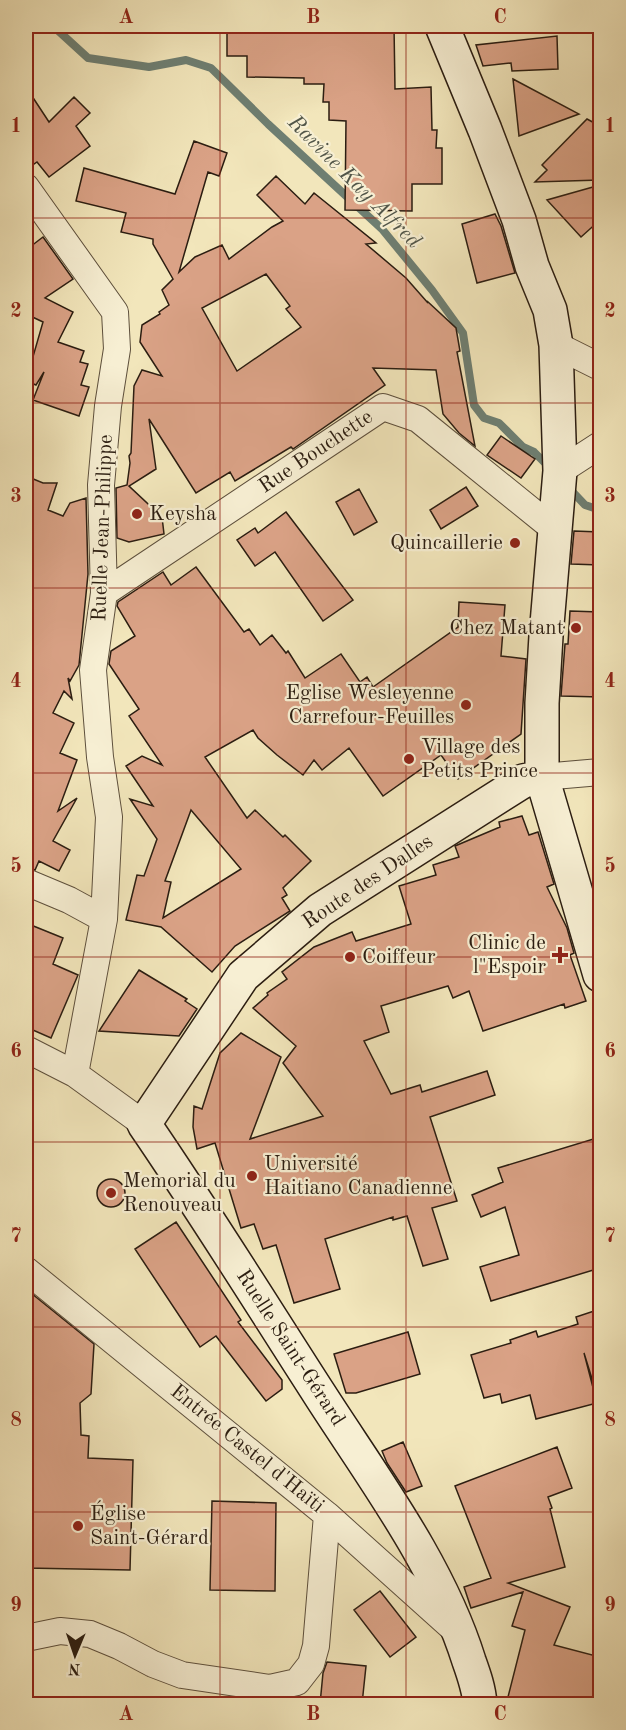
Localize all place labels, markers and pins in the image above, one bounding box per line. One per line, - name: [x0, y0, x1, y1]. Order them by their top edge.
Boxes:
- place label: Keysha: [149, 504, 217, 525]
- marker: Keysha: [130, 507, 144, 521]
- place label: Quincaillerie: [390, 533, 503, 554]
- marker: Quincaillerie: [508, 536, 522, 550]
- place label: Chez Matant: [449, 618, 564, 639]
- marker: Chez Matant: [569, 621, 583, 635]
- place label: Eglise Wesleyenne Carrefour-Feuilles: [286, 683, 454, 728]
- marker: Eglise Wesleyenne Carrefour-Feuilles: [459, 698, 473, 712]
- place label: Village des Petits Prince: [421, 737, 538, 782]
- marker: Village des Petits Prince: [402, 752, 416, 766]
- place label: Clinic de l"Espoir: [468, 933, 546, 978]
- marker: Clinic de l"Espoir: [551, 946, 569, 964]
- place label: Coiffeur: [362, 947, 436, 968]
- marker: Coiffeur: [343, 950, 357, 964]
- place label: Université Haitiano Canadienne: [264, 1154, 452, 1199]
- marker: Université Haitiano Canadienne: [245, 1169, 259, 1183]
- place label: Memorial du Renouveau: [123, 1171, 236, 1216]
- marker: Memorial du Renouveau: [104, 1186, 118, 1200]
- place label: Église Saint-Gérard: [90, 1500, 209, 1549]
- marker: Église Saint-Gérard: [71, 1519, 85, 1533]

